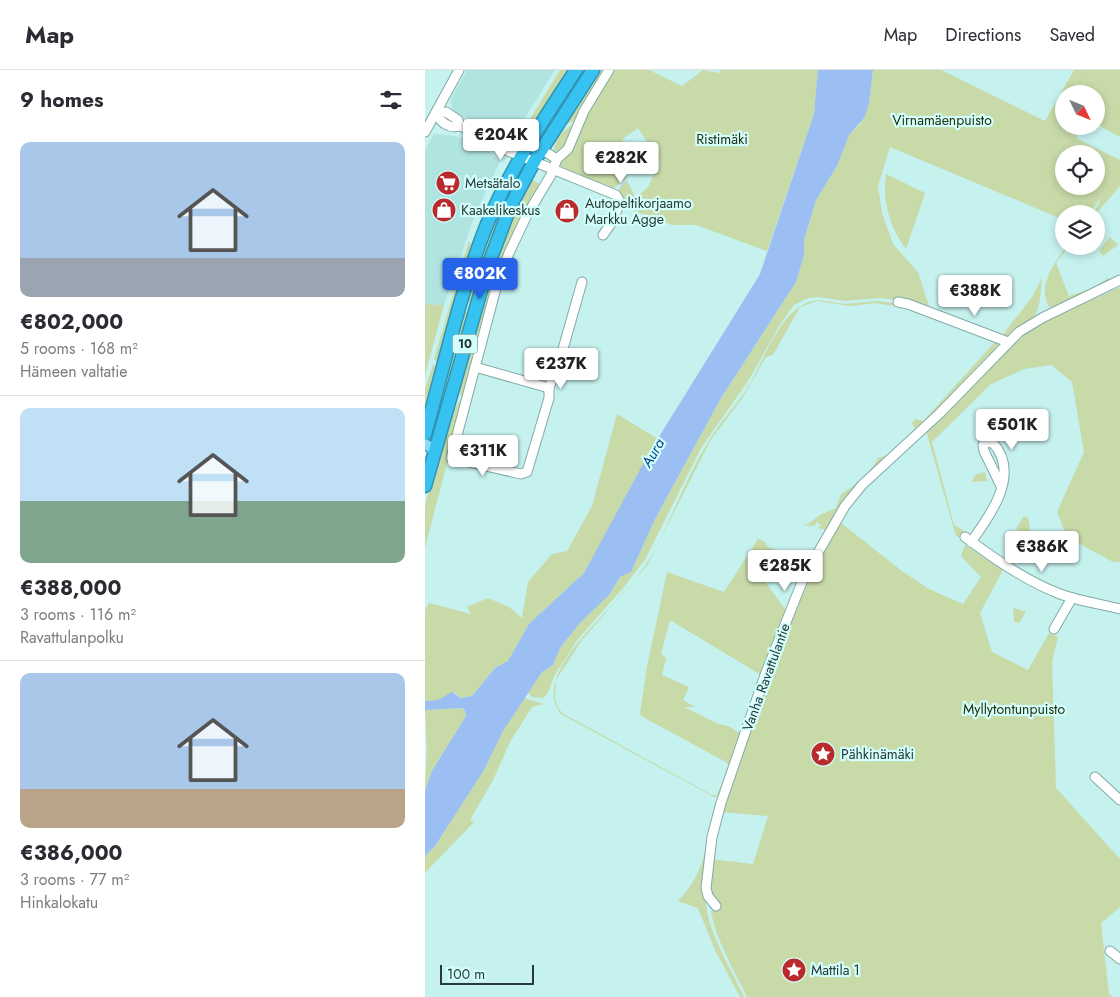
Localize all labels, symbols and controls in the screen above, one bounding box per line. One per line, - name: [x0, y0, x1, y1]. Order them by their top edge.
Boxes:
- text: Map: [25, 17, 74, 52]
- text: Map: [884, 22, 917, 48]
- text: Directions: [945, 22, 1021, 48]
- text: Saved: [1049, 22, 1095, 48]
- text: 9 homes: [20, 85, 104, 115]
- north arrow: [1055, 85, 1105, 135]
- map controls: [1055, 85, 1105, 255]
- icon: filters: [377, 86, 405, 114]
- park label: Virnamäenpuisto: [892, 110, 992, 130]
- pin: €204K: [466, 118, 536, 161]
- text: €204K: [474, 123, 528, 146]
- park label: Ristimäki: [696, 129, 748, 149]
- pin: €282K: [586, 142, 656, 184]
- button: locate: [1055, 145, 1105, 195]
- text: €282K: [595, 146, 647, 169]
- supermarket icon: Metsätalo: [435, 170, 461, 196]
- place label: Metsätalo: [465, 173, 521, 193]
- icon: home: [168, 175, 258, 265]
- place label: Autopeltikorjaamo Markku Agge: [585, 193, 692, 229]
- shop icon: Kaakelikeskus: [431, 197, 457, 223]
- shop icon: Autopeltikorjaamo Markku Agge: [554, 198, 580, 224]
- place label: Kaakelikeskus: [461, 200, 541, 220]
- button: layers: [1055, 205, 1105, 255]
- pin: €802K: [445, 258, 515, 300]
- text: €802K: [454, 262, 506, 285]
- pin: €388K: [940, 274, 1010, 317]
- text: €388K: [949, 279, 1001, 302]
- text: €802,000: [20, 307, 123, 337]
- road number: 10: [453, 334, 477, 354]
- text: 5 rooms · 168 m²: [20, 337, 138, 360]
- pin: €237K: [526, 348, 596, 390]
- text: €237K: [535, 352, 587, 375]
- text: Hämeen valtatie: [20, 360, 128, 383]
- pin: €501K: [977, 408, 1047, 451]
- text: €501K: [987, 413, 1037, 436]
- pin: €311K: [448, 434, 518, 477]
- water label: Aura: [635, 434, 670, 472]
- text: €311K: [459, 439, 507, 462]
- icon: home: [168, 440, 258, 530]
- pin: €386K: [1007, 530, 1077, 573]
- text: €386K: [1016, 535, 1068, 558]
- pin: €285K: [750, 550, 820, 592]
- text: €285K: [759, 554, 811, 577]
- text: €388,000: [20, 573, 121, 603]
- text: 3 rooms · 116 m²: [20, 603, 136, 626]
- street label: Vanha Ravattulantie: [737, 620, 795, 734]
- text: Ravattulanpolku: [20, 626, 124, 649]
- park label: Myllytontunpuisto: [963, 699, 1065, 719]
- icon: home: [168, 705, 258, 795]
- place icon: Pähkinämäki: [810, 741, 836, 767]
- place label: Pähkinämäki: [841, 744, 914, 764]
- text: €386,000: [20, 838, 123, 868]
- text: 3 rooms · 77 m²: [20, 868, 129, 891]
- text: Hinkalokatu: [20, 891, 98, 914]
- place icon: Mattila 1: [781, 957, 807, 983]
- place label: Mattila 1: [811, 960, 860, 980]
- scale bar: [440, 962, 534, 985]
- text: 100 m: [447, 964, 485, 984]

